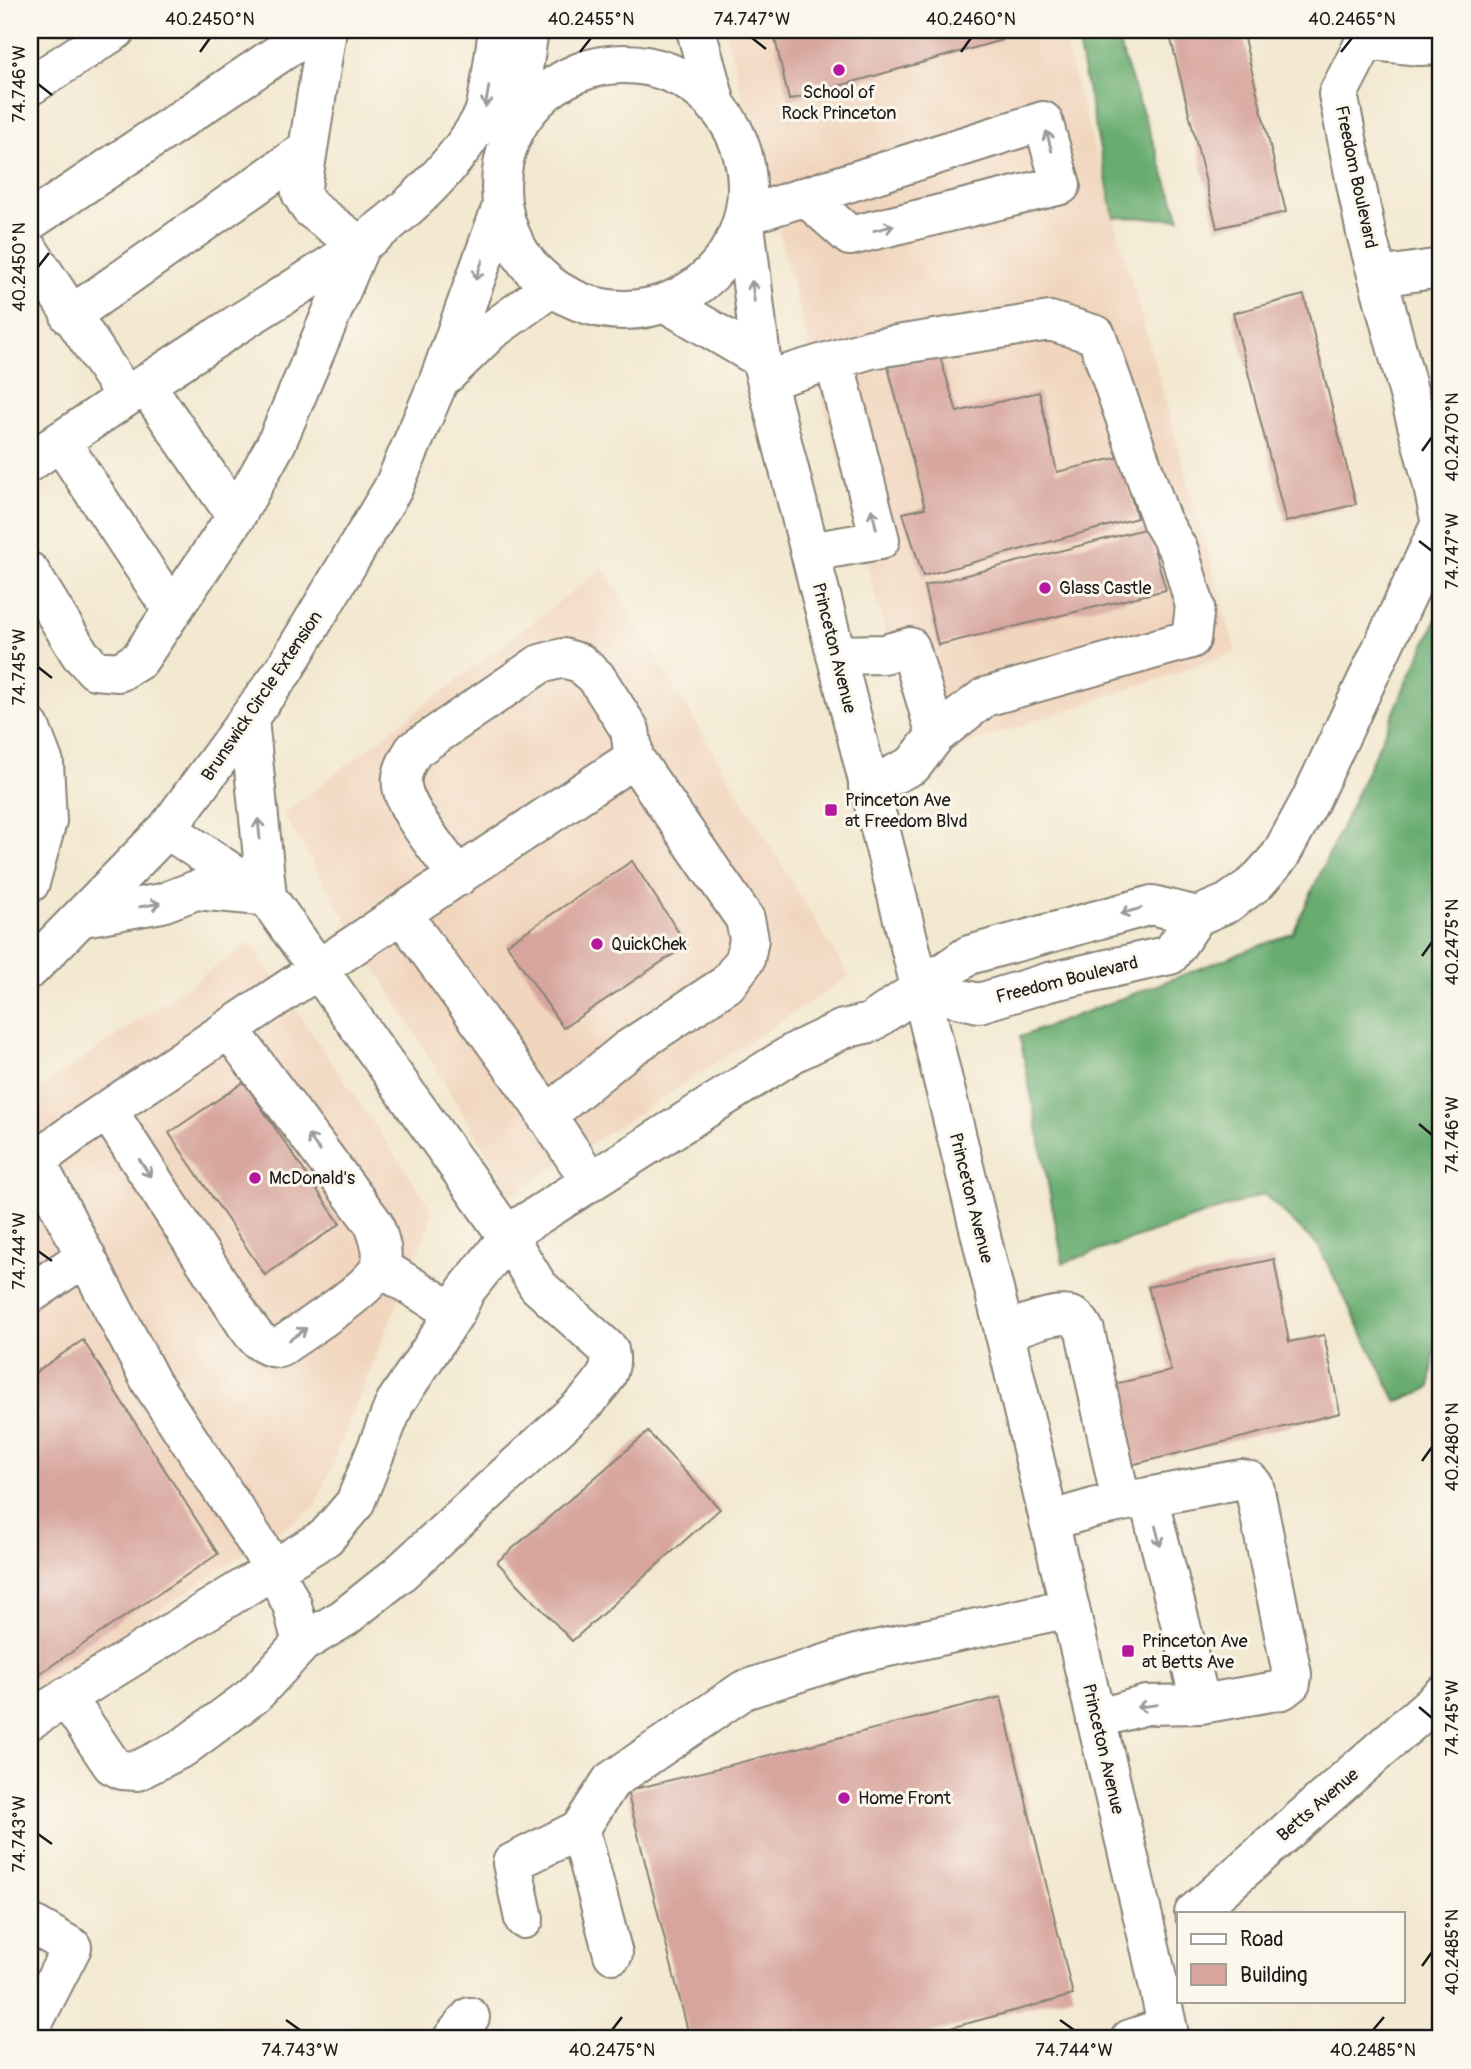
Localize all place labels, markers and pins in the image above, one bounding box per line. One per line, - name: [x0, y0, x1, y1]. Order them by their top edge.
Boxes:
- marker: School of Rock Princeton: [831, 62, 847, 78]
- place label: School of Rock Princeton: [782, 81, 896, 125]
- place label: Glass Castle: [1059, 577, 1151, 600]
- marker: Glass Castle: [1037, 580, 1053, 596]
- place label: Princeton Ave at Freedom Blvd: [845, 789, 968, 833]
- marker: Princeton Ave at Freedom Blvd: [823, 802, 839, 818]
- place label: QuickChek: [611, 933, 687, 956]
- marker: QuickChek: [589, 936, 605, 952]
- place label: McDonald's: [269, 1167, 355, 1190]
- marker: McDonald's: [247, 1170, 263, 1186]
- place label: Princeton Ave at Betts Ave: [1142, 1630, 1248, 1674]
- marker: Princeton Ave at Betts Ave: [1120, 1643, 1136, 1659]
- place label: Home Front: [858, 1787, 952, 1810]
- marker: Home Front: [836, 1790, 852, 1806]

